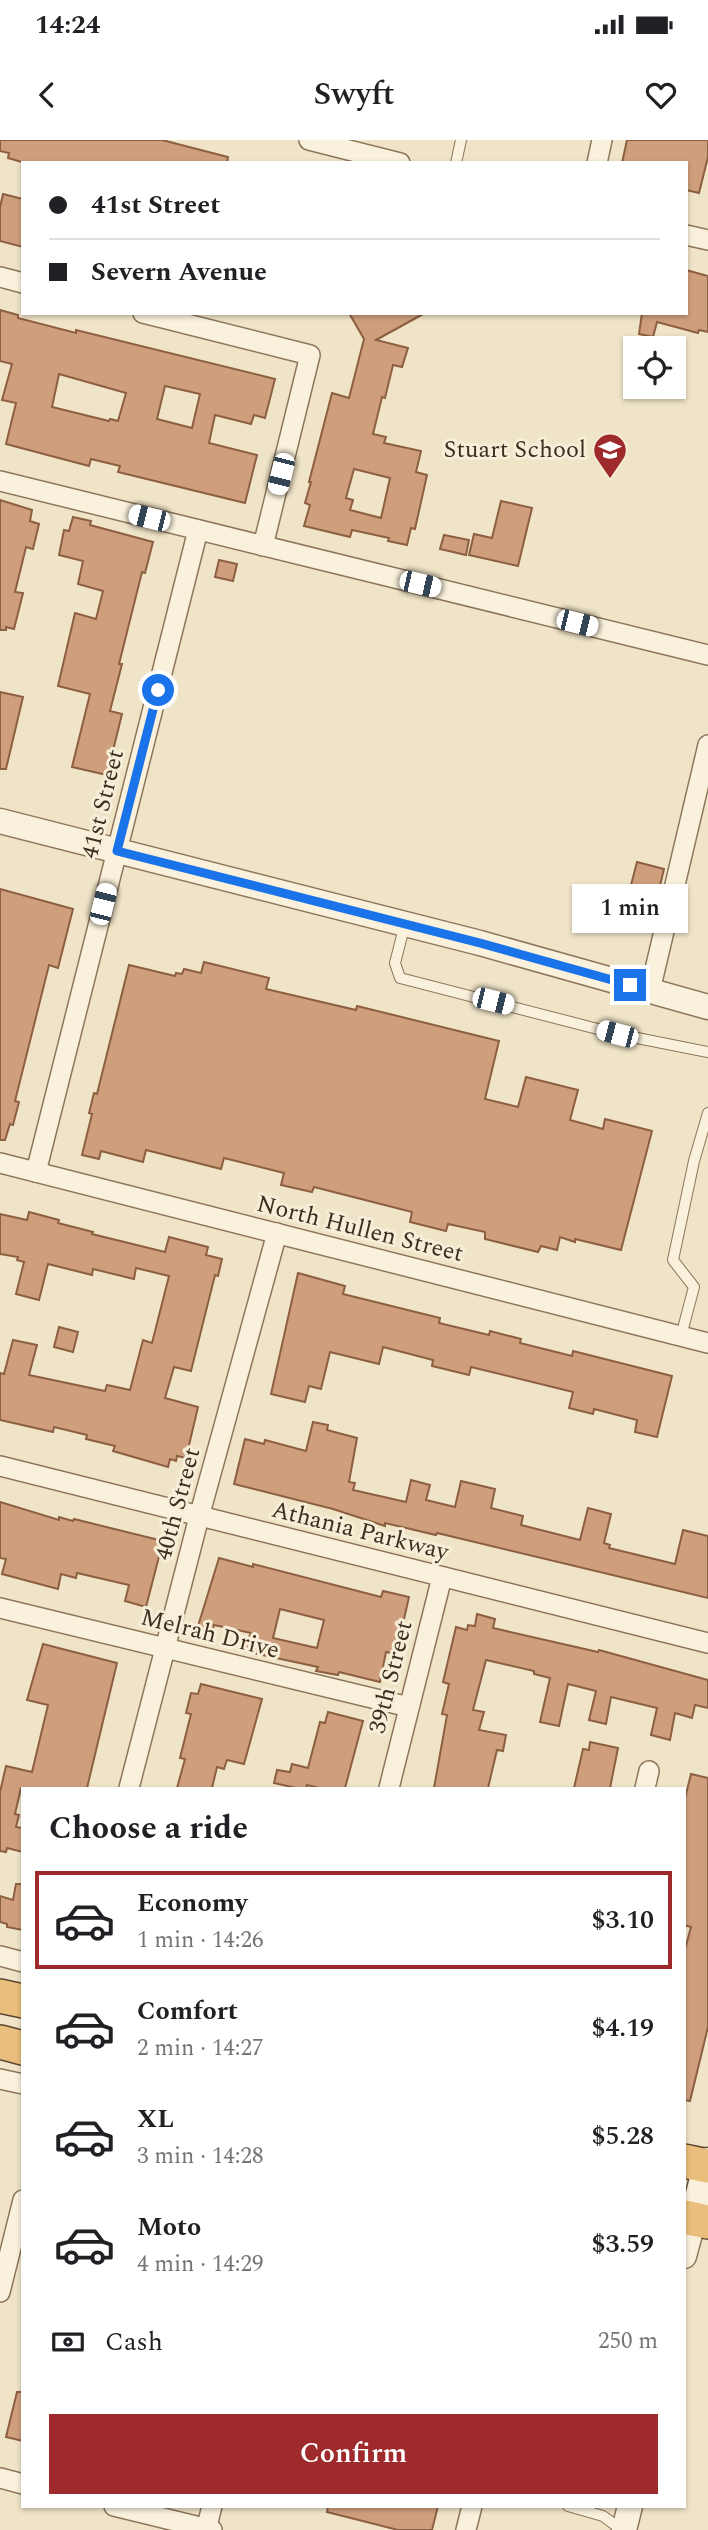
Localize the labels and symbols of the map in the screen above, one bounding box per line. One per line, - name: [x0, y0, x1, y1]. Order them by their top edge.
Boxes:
- school or university icon: Stuart School: [591, 431, 629, 480]
- place label: Stuart School: [444, 432, 586, 468]
- car: [266, 451, 297, 497]
- car: [127, 503, 172, 533]
- car: [398, 569, 443, 599]
- car: [555, 608, 600, 638]
- route start: [142, 674, 174, 706]
- street label: 41st Street: [72, 745, 134, 863]
- car: [88, 881, 119, 927]
- callout: 1 min: [572, 884, 688, 932]
- route end: [614, 969, 646, 1001]
- car: [471, 986, 516, 1016]
- car: [594, 1018, 641, 1050]
- street label: North Hullen Street: [253, 1186, 467, 1272]
- street label: 40th Street: [146, 1444, 210, 1564]
- street label: Athania Parkway: [268, 1492, 454, 1571]
- street label: Melrah Drive: [137, 1599, 283, 1669]
- street label: 39th Street: [360, 1617, 422, 1737]

